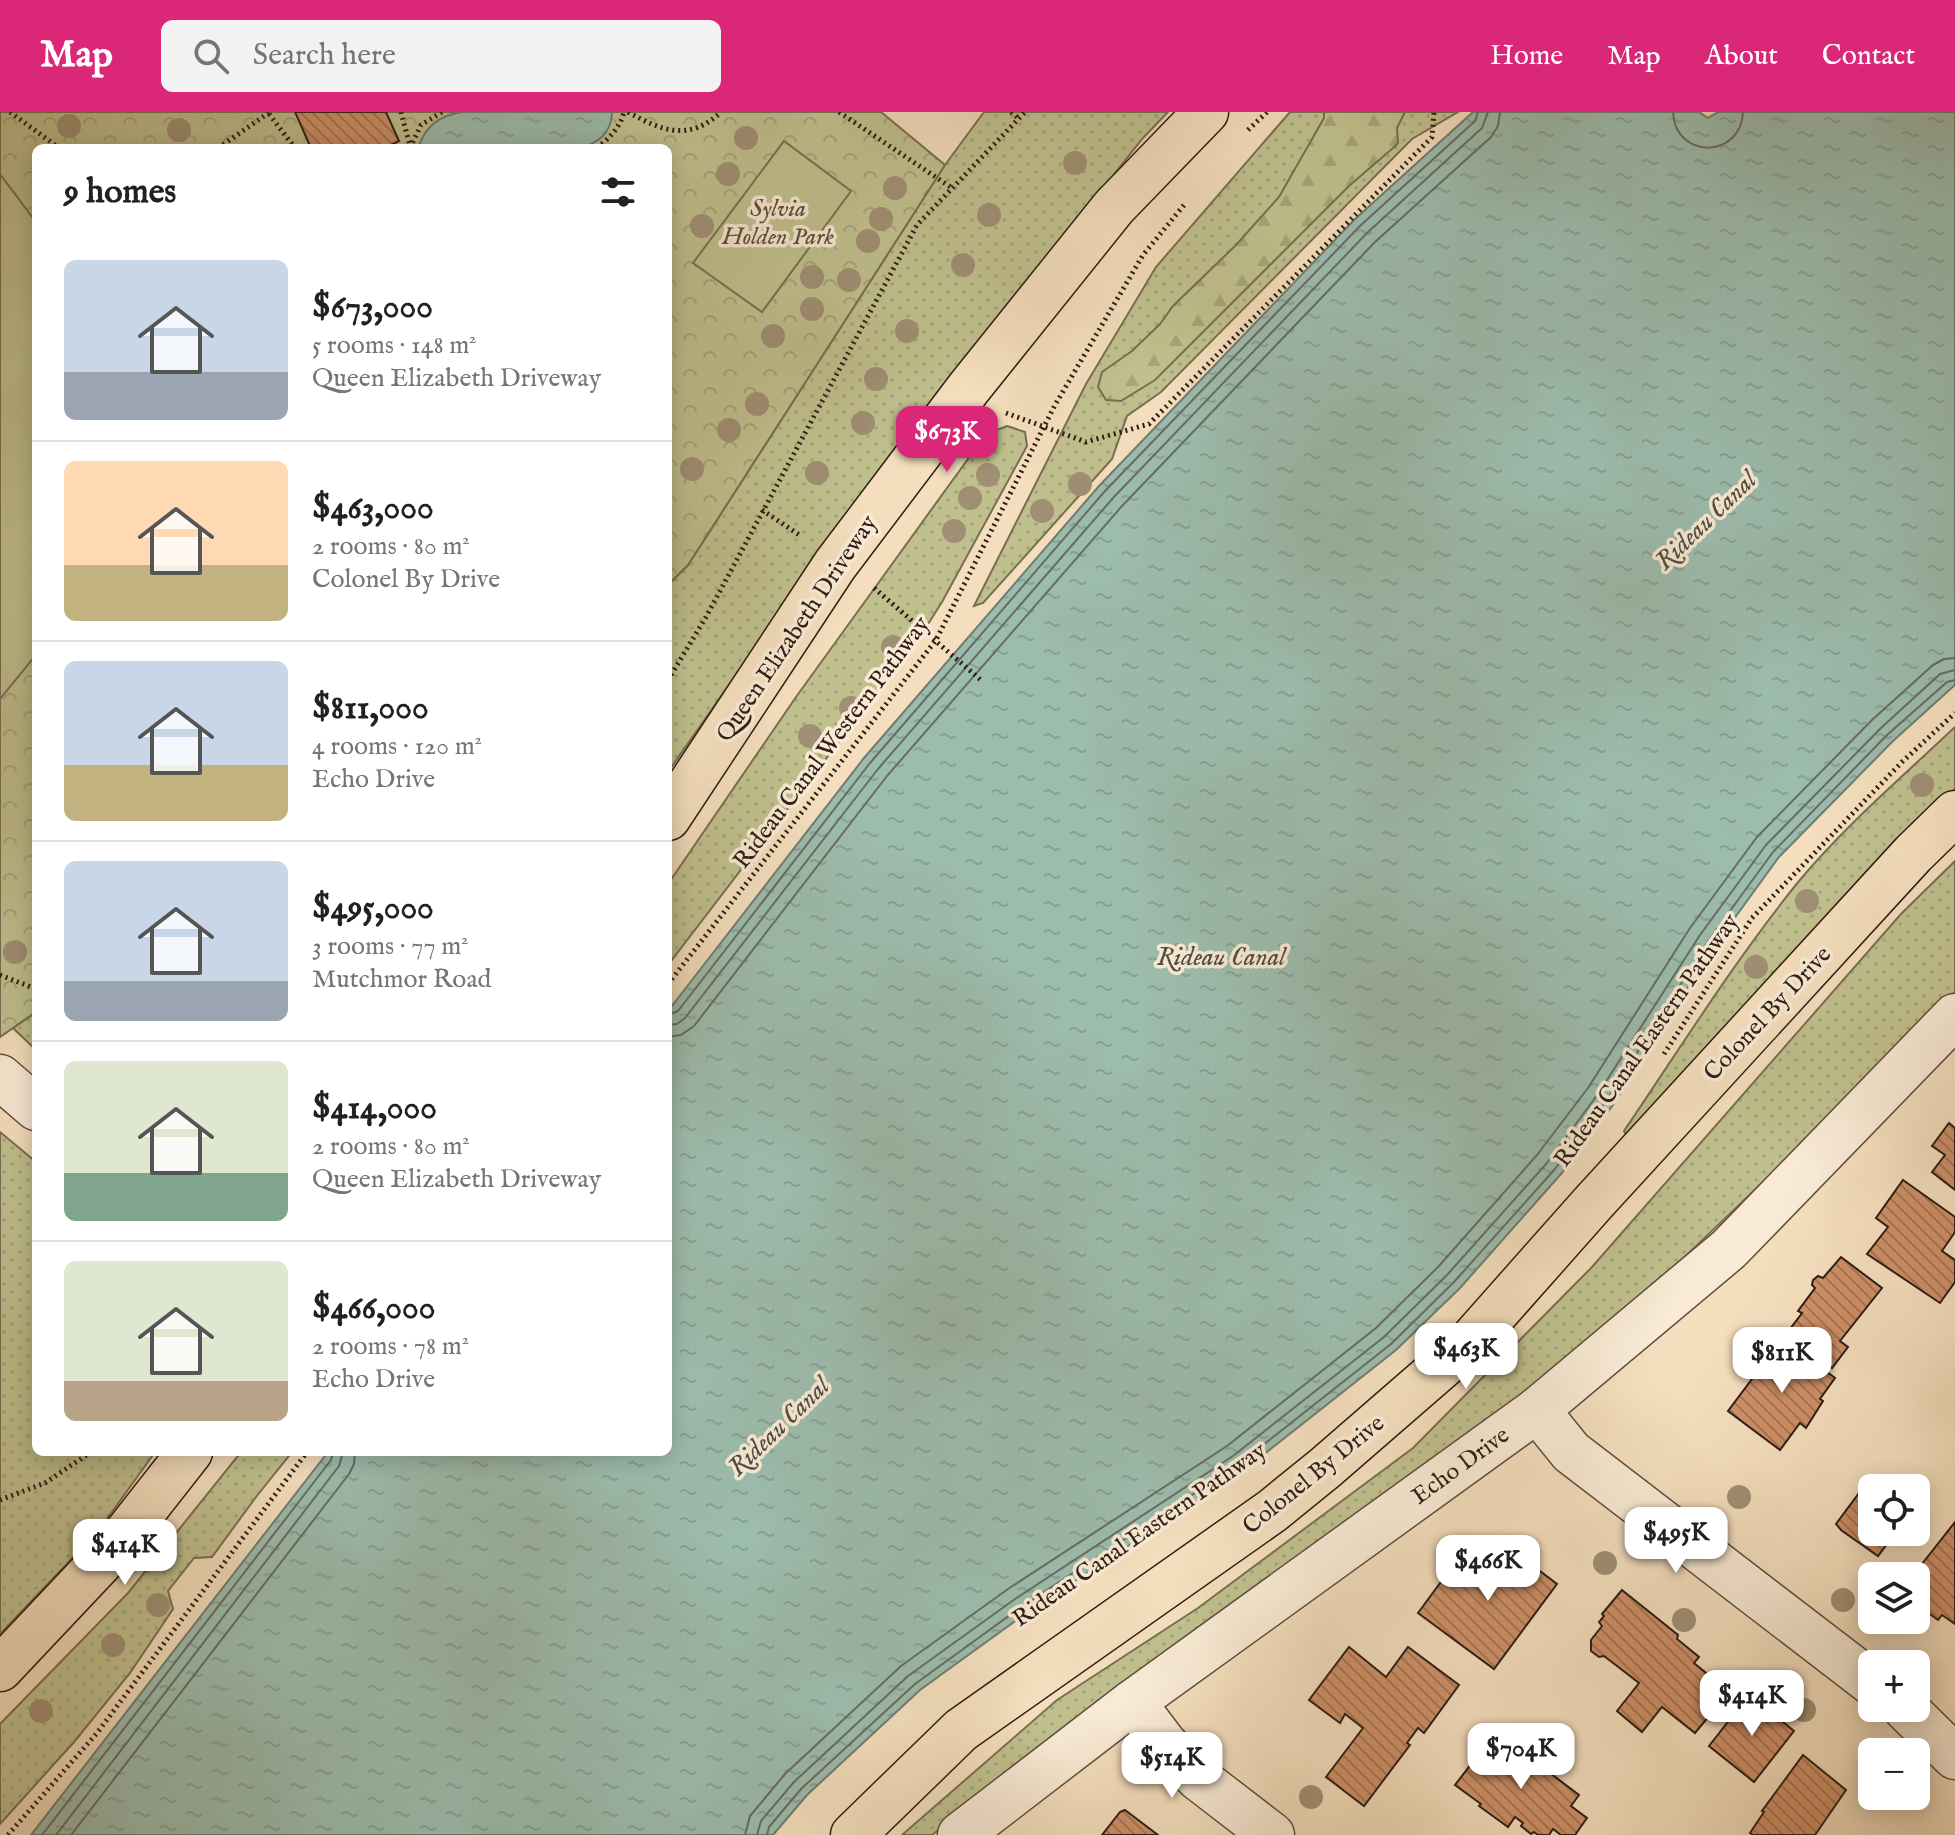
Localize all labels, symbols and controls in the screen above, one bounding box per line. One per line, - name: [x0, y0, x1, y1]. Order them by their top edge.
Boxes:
- search box: [161, 20, 721, 92]
- text: Map: [40, 32, 113, 80]
- icon: search: [189, 34, 233, 78]
- text: Search here: [253, 37, 396, 75]
- text: Home: [1490, 39, 1563, 74]
- text: Map: [1607, 39, 1661, 74]
- text: About: [1705, 39, 1778, 74]
- text: Contact: [1822, 39, 1915, 74]
- icon: filters: [596, 170, 640, 214]
- text: 9 homes: [64, 171, 176, 214]
- park label: Sylvia Holden Park: [721, 194, 834, 253]
- text: $673,000: [312, 286, 433, 329]
- icon: home: [128, 292, 224, 388]
- text: 5 rooms · 148 m²: [312, 329, 477, 362]
- text: Queen Elizabeth Driveway: [312, 362, 601, 395]
- pin: $673K: [891, 406, 1003, 474]
- text: $673K: [914, 415, 980, 448]
- water label: Rideau Canal: [1648, 463, 1765, 578]
- text: $463,000: [312, 487, 434, 530]
- icon: home: [128, 493, 224, 589]
- street label: Queen Elizabeth Driveway: [710, 509, 885, 748]
- text: 2 rooms · 80 m²: [312, 530, 470, 563]
- text: Colonel By Drive: [312, 563, 500, 596]
- street label: Rideau Canal Western Pathway: [727, 610, 938, 875]
- text: $811,000: [312, 687, 429, 730]
- icon: home: [128, 693, 224, 789]
- text: 4 rooms · 120 m²: [312, 730, 482, 763]
- text: Echo Drive: [312, 763, 435, 796]
- text: $495,000: [312, 887, 434, 930]
- icon: home: [128, 893, 224, 989]
- street label: Rideau Canal Eastern Pathway: [1548, 908, 1747, 1174]
- text: 3 rooms · 77 m²: [312, 930, 469, 963]
- street label: Colonel By Drive: [1698, 940, 1839, 1088]
- water label: Rideau Canal: [1157, 941, 1287, 974]
- text: Mutchmor Road: [312, 963, 491, 996]
- text: $414,000: [312, 1087, 437, 1130]
- icon: home: [128, 1093, 224, 1189]
- text: 2 rooms · 80 m²: [312, 1130, 470, 1163]
- text: Queen Elizabeth Driveway: [312, 1163, 601, 1196]
- text: $466,000: [312, 1287, 435, 1330]
- icon: home: [128, 1293, 224, 1389]
- pin: $463K: [1410, 1323, 1522, 1391]
- pin: $811K: [1726, 1327, 1838, 1395]
- text: 2 rooms · 78 m²: [312, 1330, 469, 1363]
- text: $463K: [1433, 1332, 1499, 1365]
- text: $811K: [1751, 1336, 1813, 1369]
- text: Echo Drive: [312, 1363, 435, 1396]
- water label: Rideau Canal: [721, 1369, 838, 1484]
- street label: Colonel By Drive: [1237, 1408, 1391, 1542]
- street label: Echo Drive: [1406, 1420, 1516, 1512]
- street label: Rideau Canal Eastern Pathway: [1007, 1436, 1273, 1635]
- map controls: [1858, 1474, 1930, 1810]
- button: locate: [1858, 1474, 1930, 1546]
- pin: $495K: [1620, 1507, 1732, 1575]
- text: $495K: [1643, 1516, 1709, 1549]
- pin: $414K: [69, 1519, 181, 1587]
- text: $414K: [91, 1528, 159, 1561]
- pin: $466K: [1432, 1535, 1544, 1603]
- text: $466K: [1454, 1544, 1522, 1577]
- button: layers: [1858, 1562, 1930, 1634]
- button: +: [1858, 1650, 1930, 1722]
- pin: $414K: [1696, 1670, 1808, 1738]
- text: $414K: [1718, 1679, 1786, 1712]
- pin: $704K: [1465, 1723, 1577, 1791]
- pin: $514K: [1116, 1732, 1228, 1800]
- text: $704K: [1486, 1732, 1556, 1765]
- button: −: [1858, 1738, 1930, 1810]
- text: $514K: [1139, 1741, 1205, 1774]

